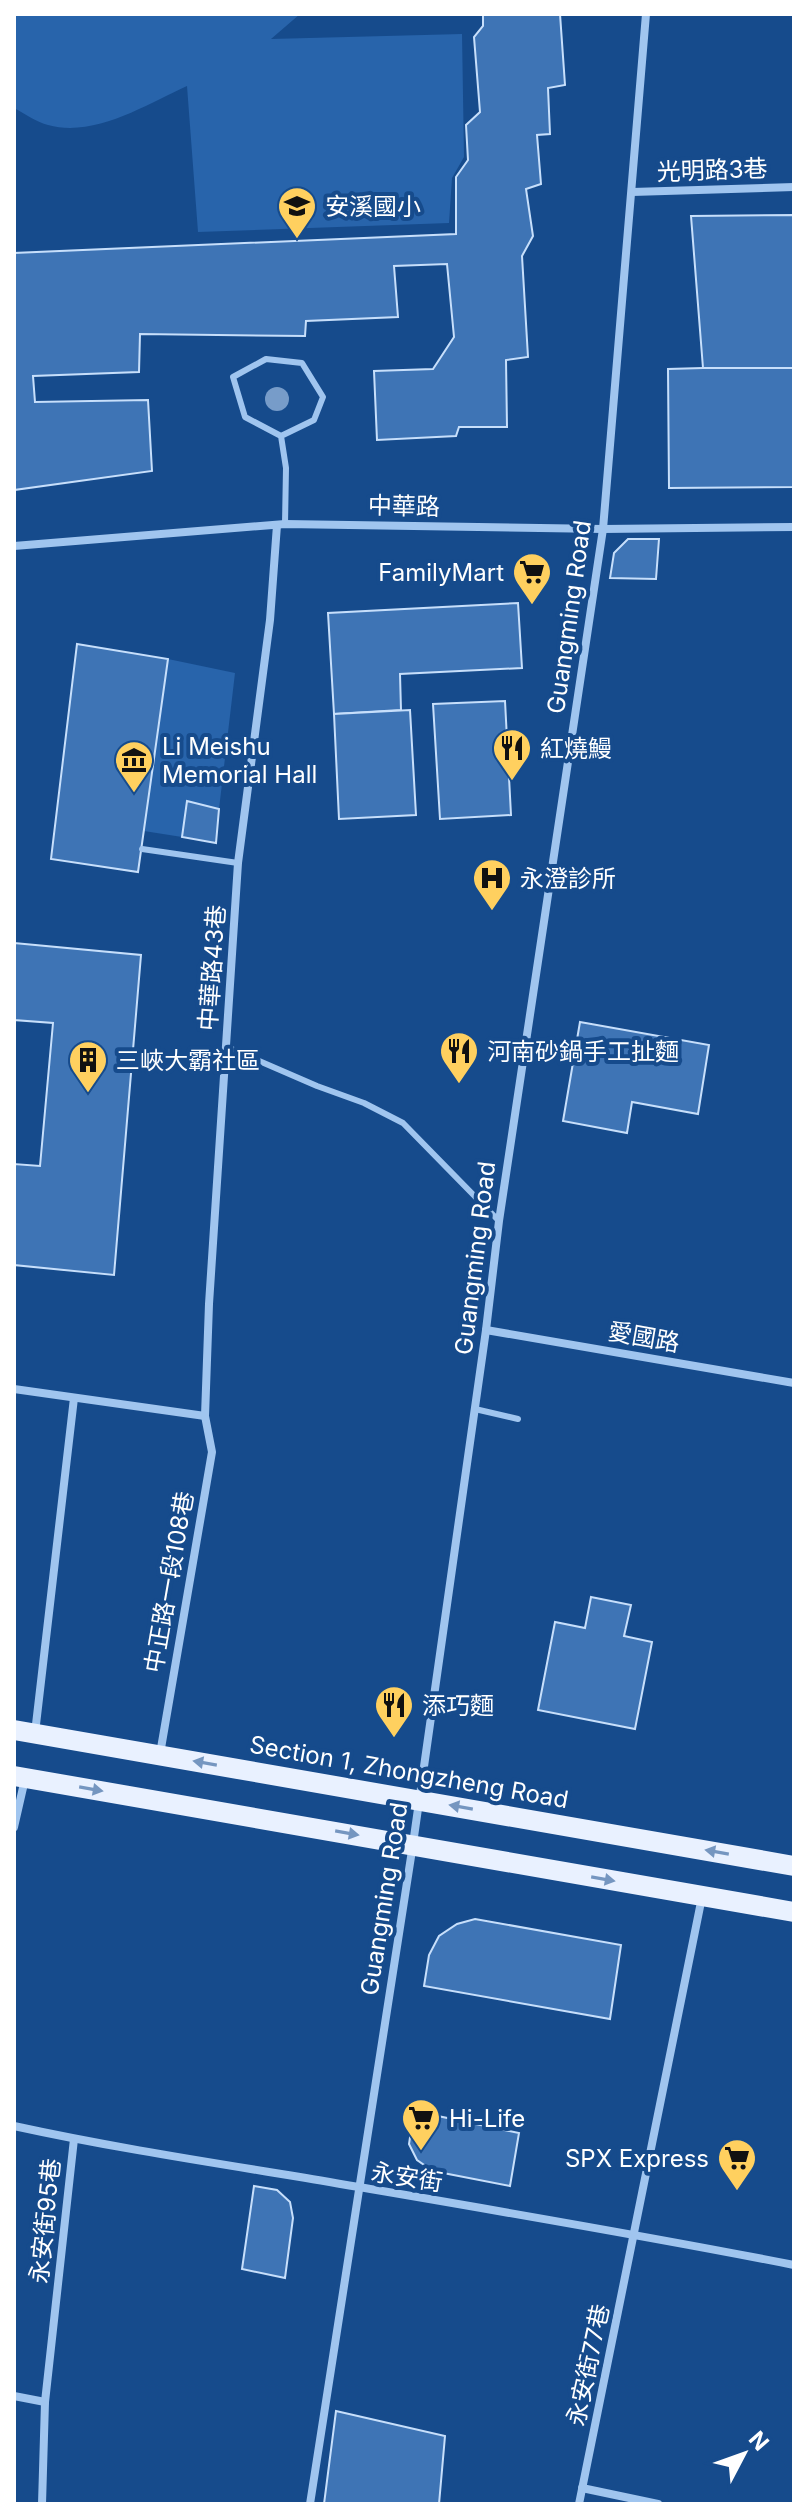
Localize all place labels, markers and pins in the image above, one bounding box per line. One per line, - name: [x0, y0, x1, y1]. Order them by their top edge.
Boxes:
- school or university icon: 安溪國小: [276, 185, 318, 240]
- place label: 安溪國小: [325, 192, 421, 221]
- supermarket icon: FamilyMart: [511, 551, 553, 606]
- place label: FamilyMart: [378, 558, 504, 587]
- restaurant icon: 紅燒鰻: [491, 727, 533, 782]
- place label: Li Meishu Memorial Hall: [162, 732, 317, 789]
- place label: 紅燒鰻: [540, 734, 612, 763]
- museum icon: Li Meishu Memorial Hall: [113, 739, 155, 794]
- hospital icon: 永澄診所: [471, 857, 513, 912]
- place label: 永澄診所: [520, 864, 616, 893]
- restaurant icon: 河南砂鍋手工扯麵: [438, 1030, 480, 1085]
- place label: 河南砂鍋手工扯麵: [487, 1037, 679, 1066]
- building icon: 三峽大霸社區: [67, 1039, 109, 1094]
- place label: 三峽大霸社區: [116, 1046, 260, 1075]
- restaurant icon: 添巧麵: [373, 1684, 415, 1739]
- place label: 添巧麵: [422, 1691, 494, 1720]
- supermarket icon: Hi-Life: [400, 2097, 442, 2152]
- place label: Hi-Life: [449, 2104, 525, 2133]
- supermarket icon: SPX Express: [716, 2137, 758, 2192]
- place label: SPX Express: [565, 2144, 709, 2173]

